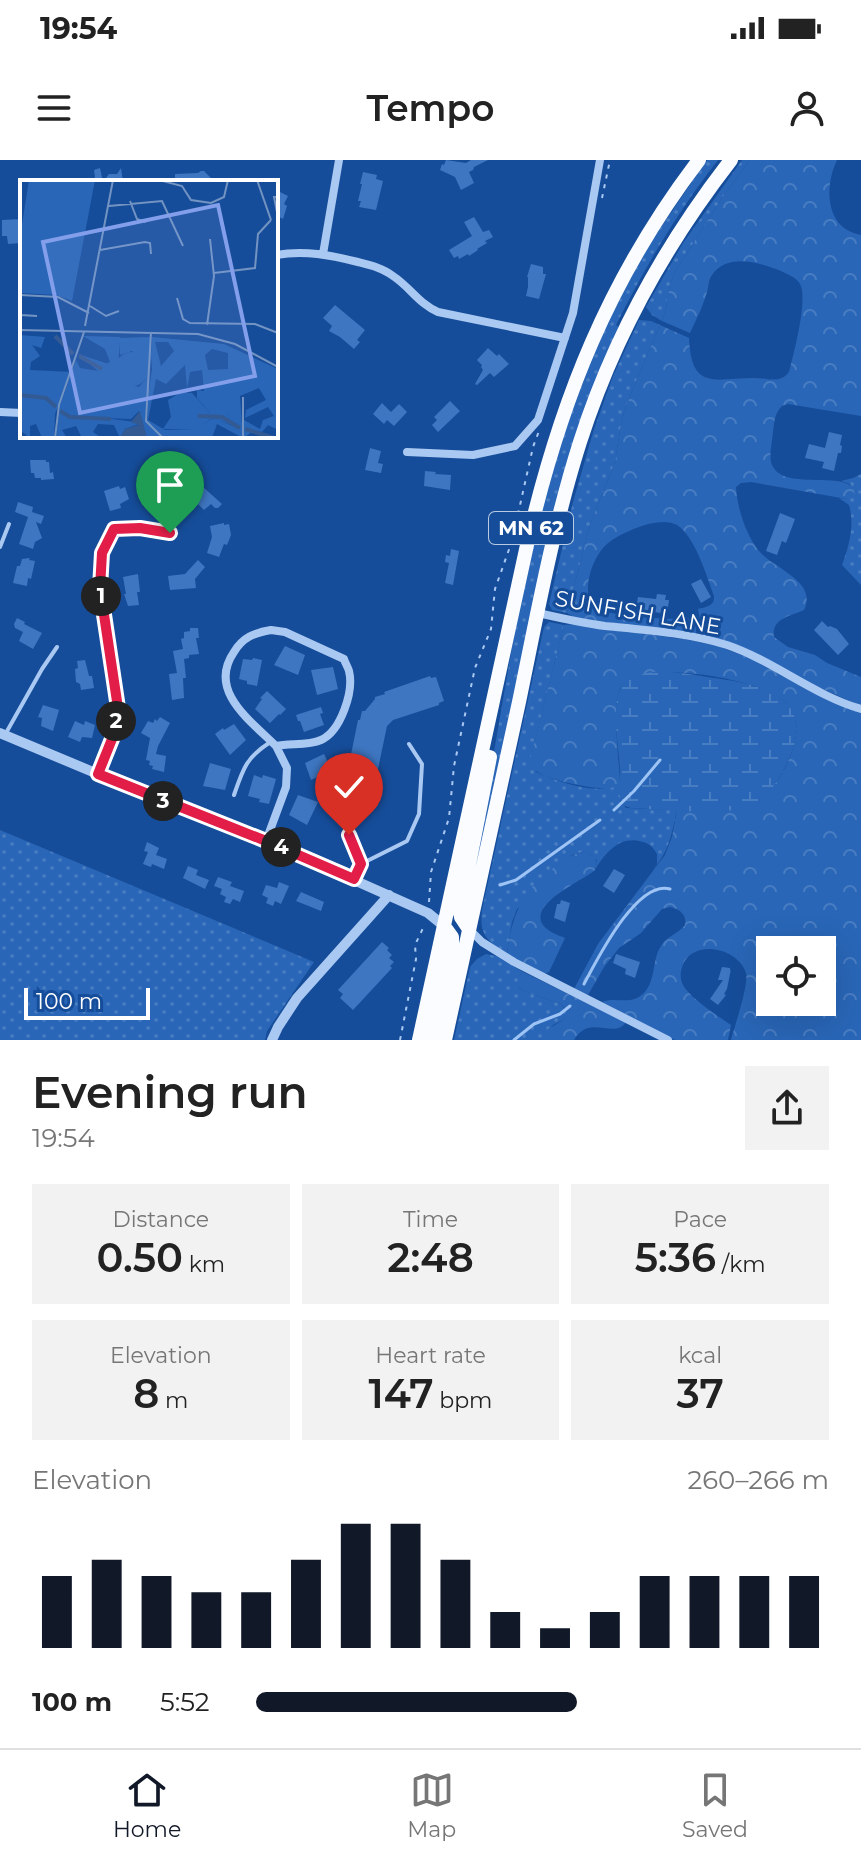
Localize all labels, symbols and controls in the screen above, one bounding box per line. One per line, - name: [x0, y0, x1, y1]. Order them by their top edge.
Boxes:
- text: 19:54: [40, 10, 117, 47]
- icon: menu: [32, 86, 76, 130]
- text: Tempo: [367, 86, 494, 130]
- icon: person: [785, 86, 829, 130]
- inset map: [20, 180, 278, 438]
- pin: [136, 451, 204, 533]
- icon: arrive: [148, 463, 192, 507]
- road number: MN 62: [489, 512, 573, 544]
- pin: 1: [81, 576, 121, 616]
- text: 1: [97, 582, 105, 609]
- street label: SUNFISH LANE: [553, 585, 723, 640]
- pin: 2: [96, 701, 136, 741]
- text: 2: [110, 707, 122, 734]
- pin: [315, 753, 383, 835]
- icon: check: [327, 765, 371, 809]
- pin: 3: [143, 781, 183, 821]
- text: 3: [156, 787, 170, 814]
- pin: 4: [261, 827, 301, 867]
- text: 4: [273, 833, 289, 860]
- map controls: [756, 936, 836, 1016]
- button: locate: [756, 936, 836, 1016]
- scale bar: [24, 984, 150, 1020]
- text: 100 m: [36, 988, 102, 1015]
- text: Evening run: [32, 1065, 308, 1119]
- button: share: [745, 1066, 829, 1150]
- text: 19:54: [32, 1122, 95, 1154]
- text: Distance: [113, 1206, 209, 1233]
- text: Time: [403, 1206, 458, 1233]
- text: Pace: [673, 1206, 727, 1233]
- text: 0.50: [97, 1233, 183, 1282]
- text: 2:48: [387, 1233, 474, 1282]
- text: 5:36: [635, 1233, 716, 1282]
- text: km: [183, 1251, 225, 1278]
- text: /km: [716, 1251, 766, 1278]
- text: Elevation: [110, 1342, 212, 1369]
- text: Heart rate: [375, 1342, 486, 1369]
- text: kcal: [678, 1342, 722, 1369]
- text: 8: [133, 1369, 159, 1418]
- text: 147: [369, 1369, 433, 1418]
- text: 37: [677, 1369, 724, 1418]
- text: m: [159, 1387, 188, 1414]
- text: bpm: [433, 1387, 492, 1414]
- text: Elevation: [32, 1464, 152, 1496]
- text: 260–266 m: [688, 1464, 829, 1496]
- text: 100 m: [32, 1686, 112, 1718]
- text: 5:52: [160, 1686, 210, 1718]
- tab: Home: [113, 1768, 181, 1843]
- tab: Map: [407, 1768, 456, 1843]
- tab: Saved: [682, 1768, 748, 1843]

